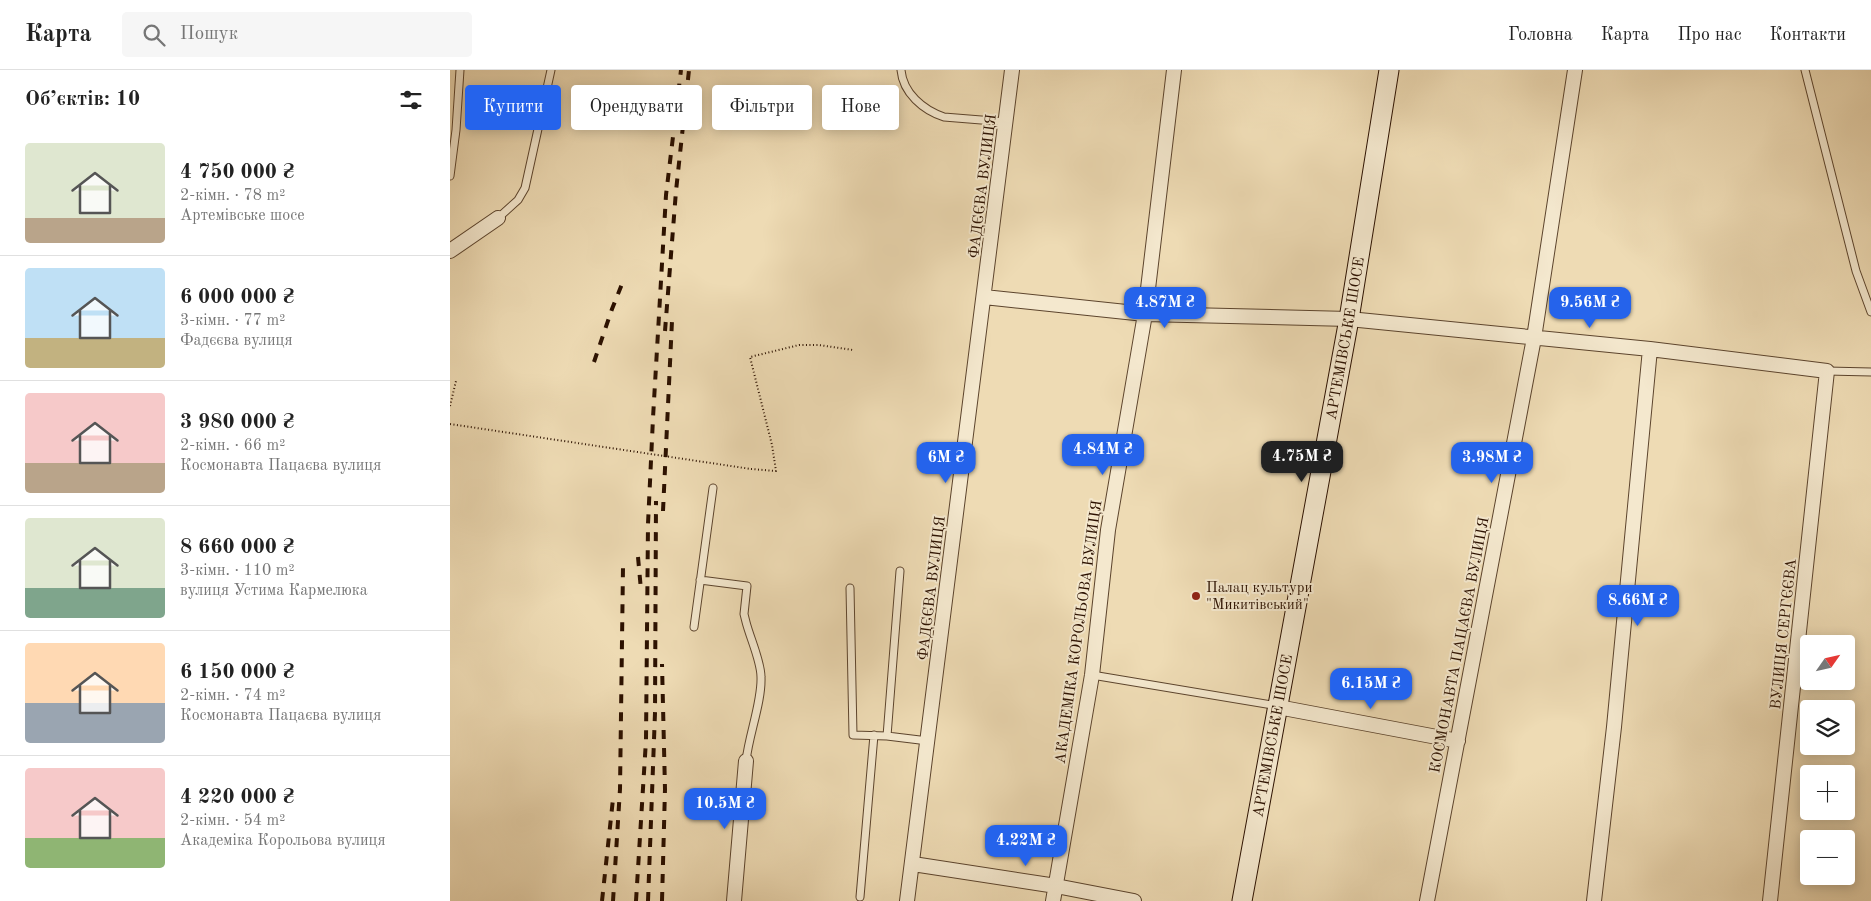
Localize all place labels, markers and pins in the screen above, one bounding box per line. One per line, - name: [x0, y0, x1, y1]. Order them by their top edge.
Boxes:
- pin: 4.87M ₴: [1119, 286, 1211, 329]
- pin: 9.56M ₴: [1544, 286, 1636, 329]
- pin: 4.84M ₴: [1057, 434, 1149, 476]
- pin: 4.75M ₴: [1256, 440, 1348, 483]
- pin: 6M ₴: [916, 442, 976, 484]
- pin: 3.98M ₴: [1446, 442, 1538, 484]
- place label: Палац культури "Микитівський": [1206, 581, 1313, 613]
- pin: 8.66M ₴: [1592, 584, 1684, 627]
- marker: Палац культури "Микитівський": [1190, 590, 1202, 602]
- pin: 6.15M ₴: [1325, 668, 1417, 710]
- pin: 10.5M ₴: [679, 788, 771, 830]
- pin: 4.22M ₴: [980, 824, 1072, 867]

